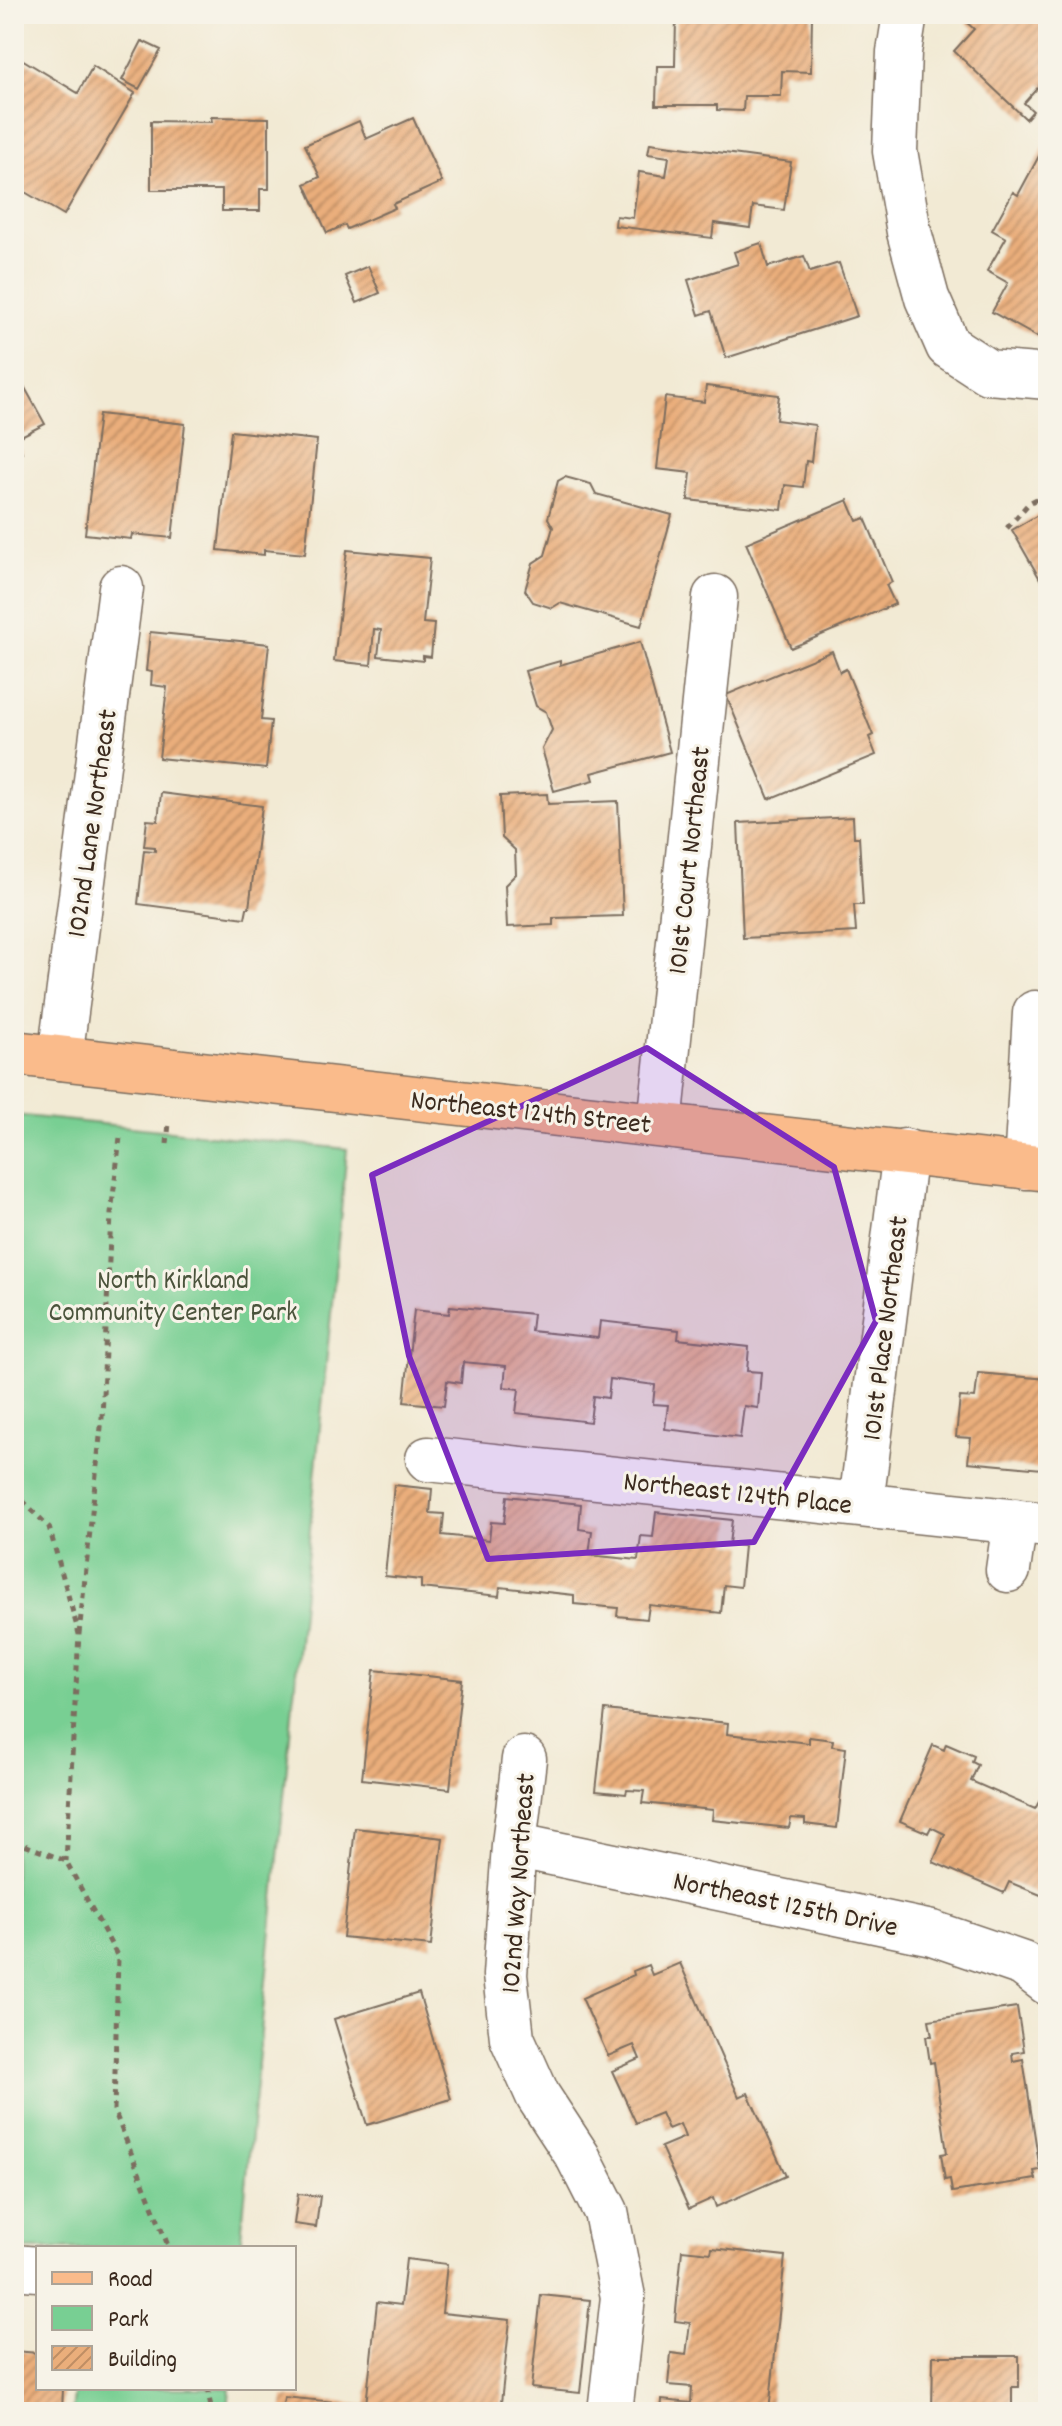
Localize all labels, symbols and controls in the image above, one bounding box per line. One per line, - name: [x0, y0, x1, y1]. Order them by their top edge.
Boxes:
- street label: 102nd Lane Northeast: [59, 707, 131, 940]
- street label: 101st Court Northeast: [660, 745, 724, 976]
- street label: Northeast 124th Street: [408, 1082, 653, 1147]
- street label: 101st Place Northeast: [854, 1214, 922, 1443]
- park label: North Kirkland Community Center Park: [48, 1263, 298, 1335]
- street label: Northeast 124th Place: [621, 1464, 854, 1528]
- street label: 102nd Way Northeast: [493, 1772, 549, 1995]
- street label: Northeast 125th Drive: [669, 1864, 901, 1950]
- legend: [36, 2246, 296, 2390]
- text: Road: [108, 2264, 153, 2298]
- text: Park: [108, 2304, 149, 2338]
- text: Building: [108, 2344, 177, 2378]

